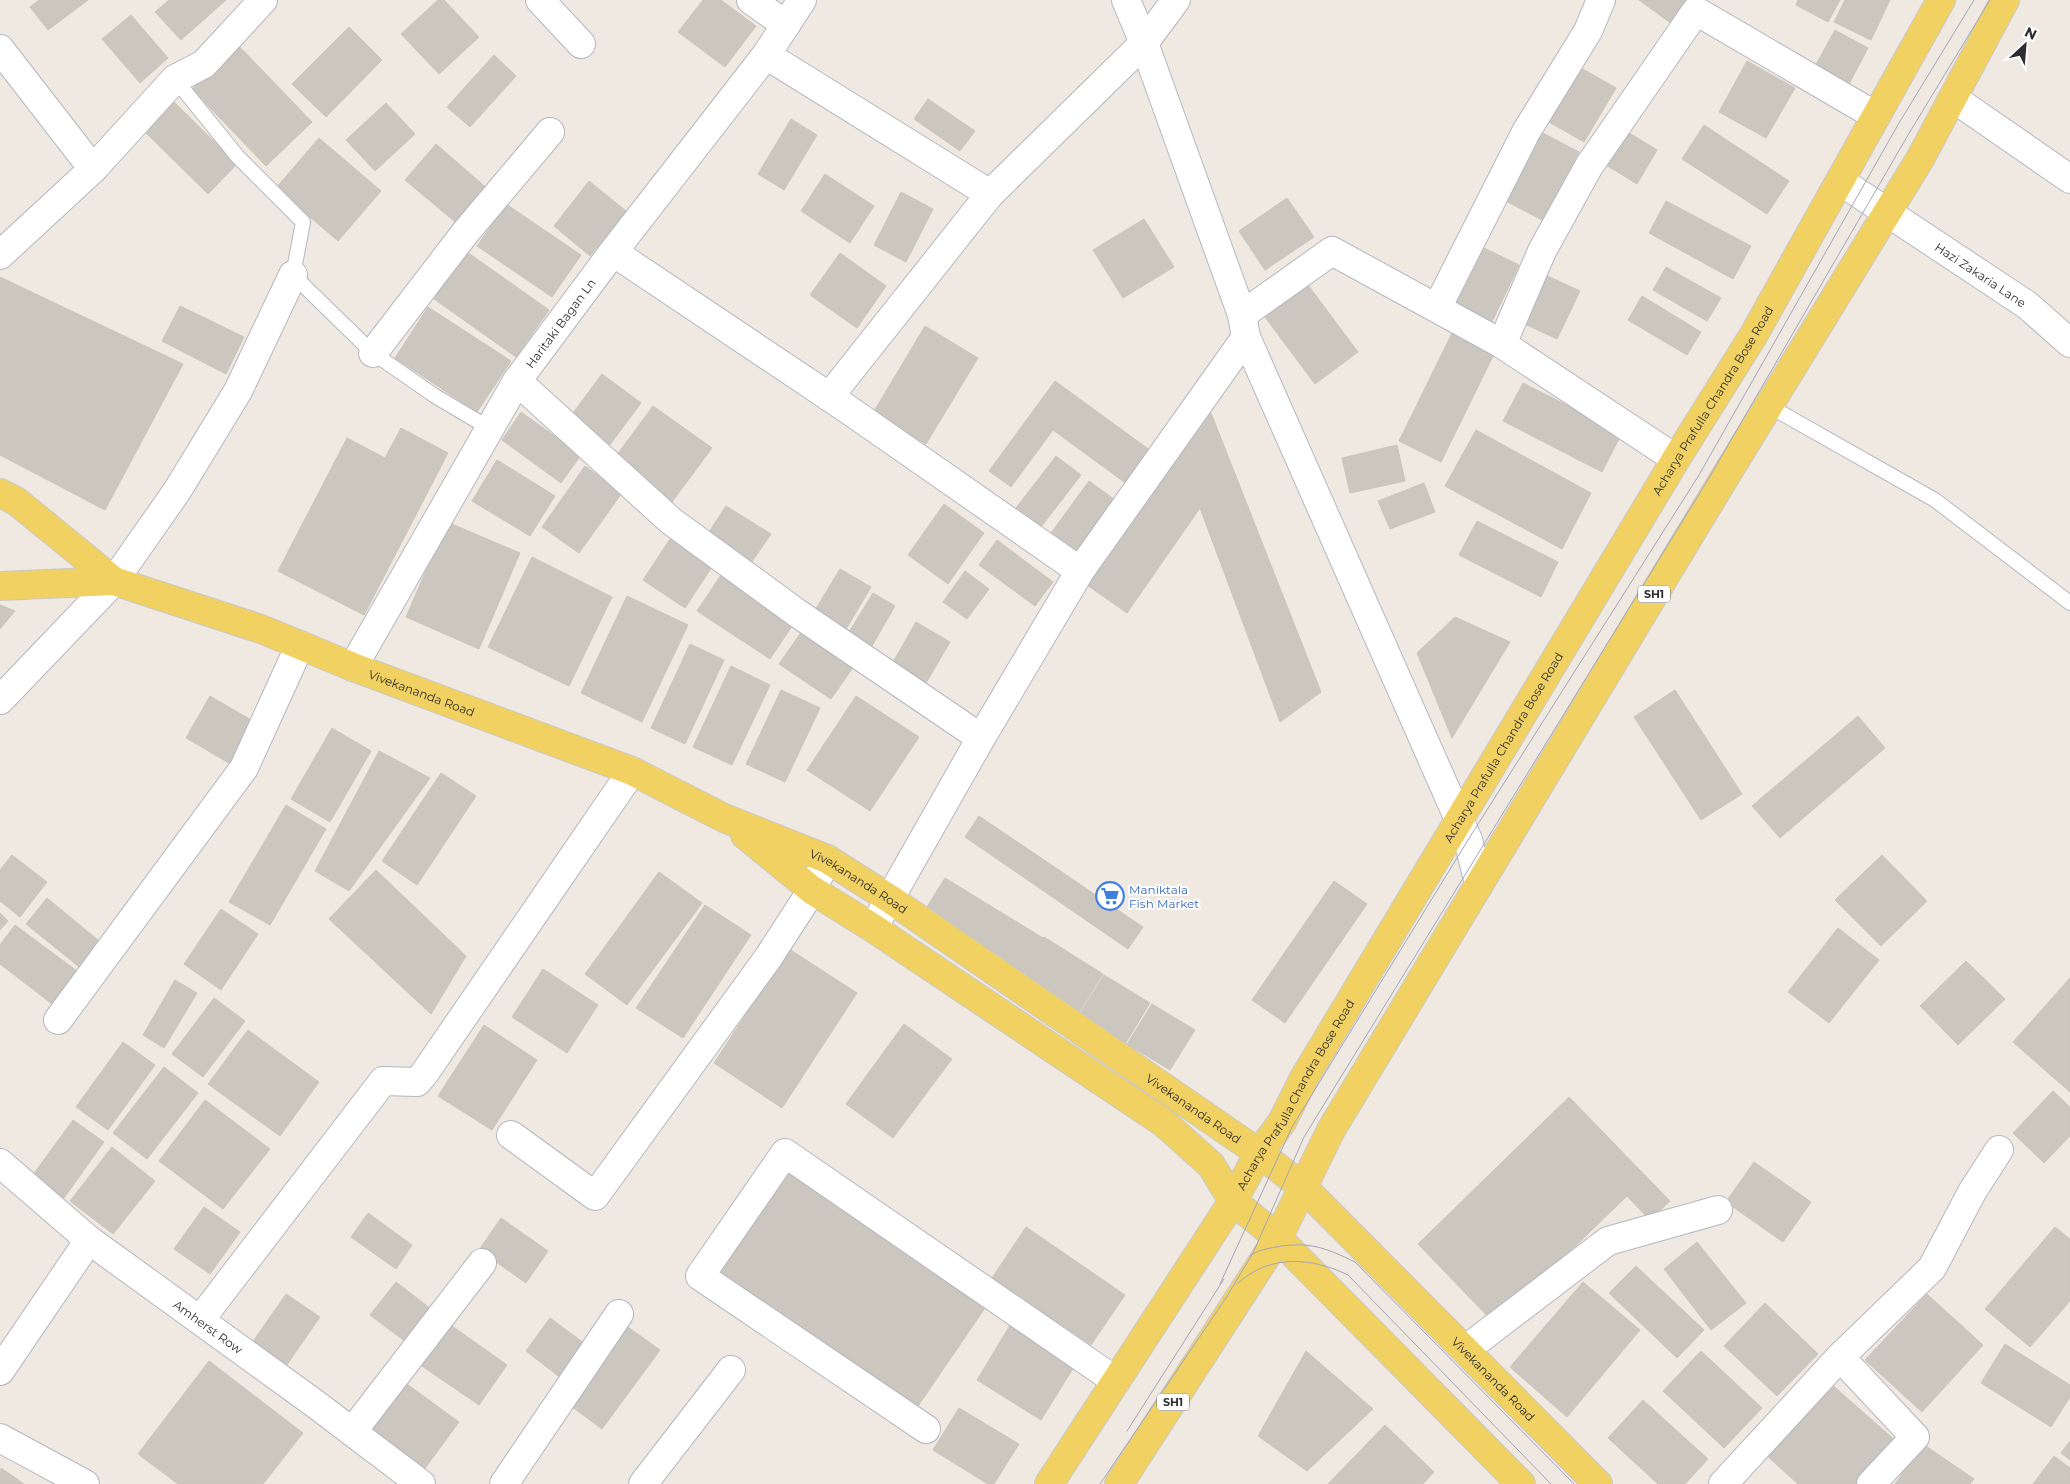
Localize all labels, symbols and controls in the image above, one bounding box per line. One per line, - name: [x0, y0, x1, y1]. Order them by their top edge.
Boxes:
- north arrow: [2000, 20, 2050, 70]
- text: N: [2022, 23, 2040, 44]
- street label: Hazi Zakaria Lane: [1932, 239, 2029, 310]
- street label: Haritaki Bagan Ln: [522, 275, 598, 371]
- street label: Acharya Prafulla Chandra Bose Road: [1649, 303, 1776, 498]
- road number: SH1: [1638, 586, 1670, 602]
- street label: Acharya Prafulla Chandra Bose Road: [1440, 649, 1566, 845]
- street label: Vivekananda Road: [367, 666, 477, 719]
- street label: Vivekananda Road: [808, 846, 911, 917]
- supermarket icon: Maniktala Fish Market: [1095, 881, 1125, 911]
- place label: Maniktala Fish Market: [1129, 882, 1199, 911]
- street label: Acharya Prafulla Chandra Bose Road: [1233, 996, 1357, 1192]
- street label: Vivekananda Road: [1143, 1070, 1244, 1146]
- street label: Amherst Row: [171, 1296, 246, 1357]
- street label: Vivekananda Road: [1449, 1334, 1538, 1424]
- road number: SH1: [1157, 1394, 1189, 1410]

